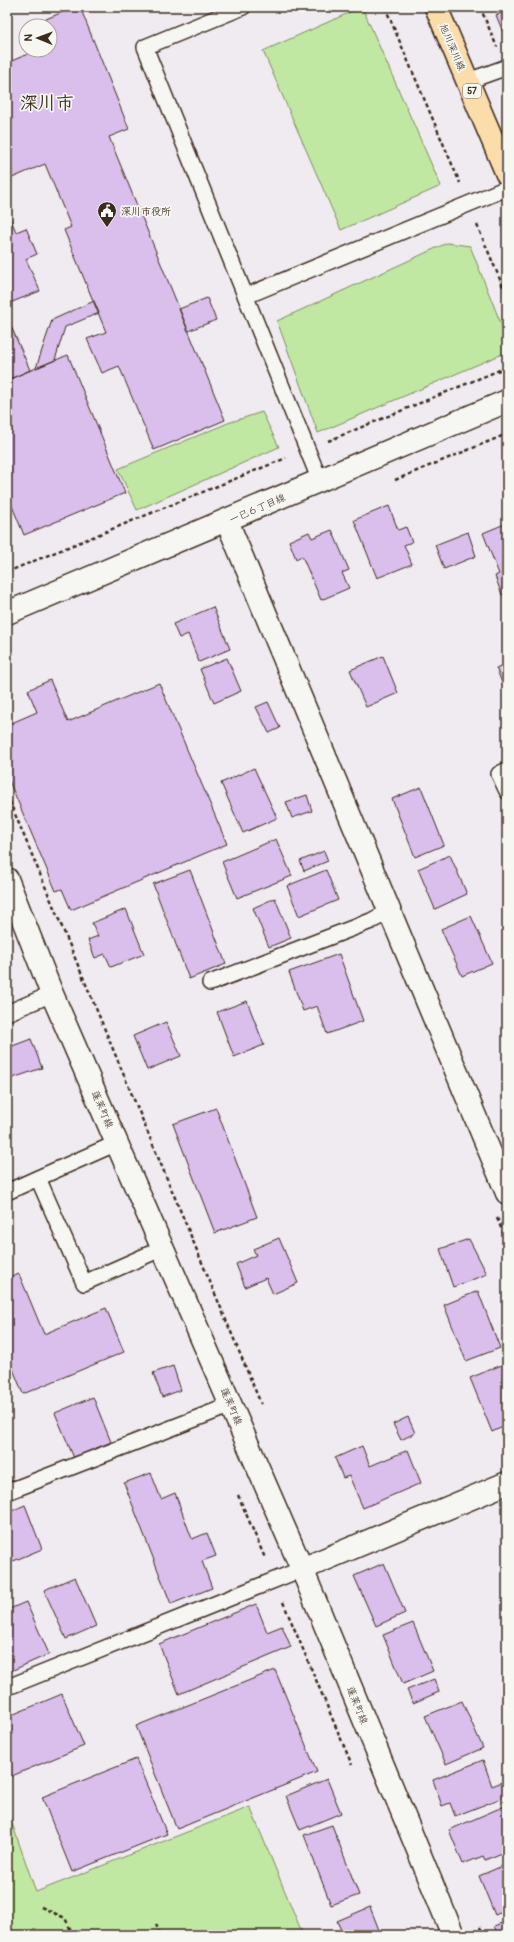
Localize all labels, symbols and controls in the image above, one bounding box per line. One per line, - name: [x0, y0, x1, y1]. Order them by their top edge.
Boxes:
- north arrow: [18, 18, 58, 58]
- street label: 旭川深川線: [437, 22, 467, 73]
- text: N: [22, 33, 35, 42]
- road number: 57: [463, 84, 481, 98]
- district label: 深川市: [20, 92, 74, 115]
- public building icon: 深川市役所: [96, 200, 118, 228]
- place label: 深川市役所: [121, 206, 171, 218]
- street label: 一已６丁目線: [227, 492, 287, 526]
- street label: 蓬莱町線: [89, 1089, 115, 1130]
- street label: 蓬莱町線: [218, 1386, 244, 1427]
- street label: 蓬莱町線: [344, 1685, 370, 1726]

